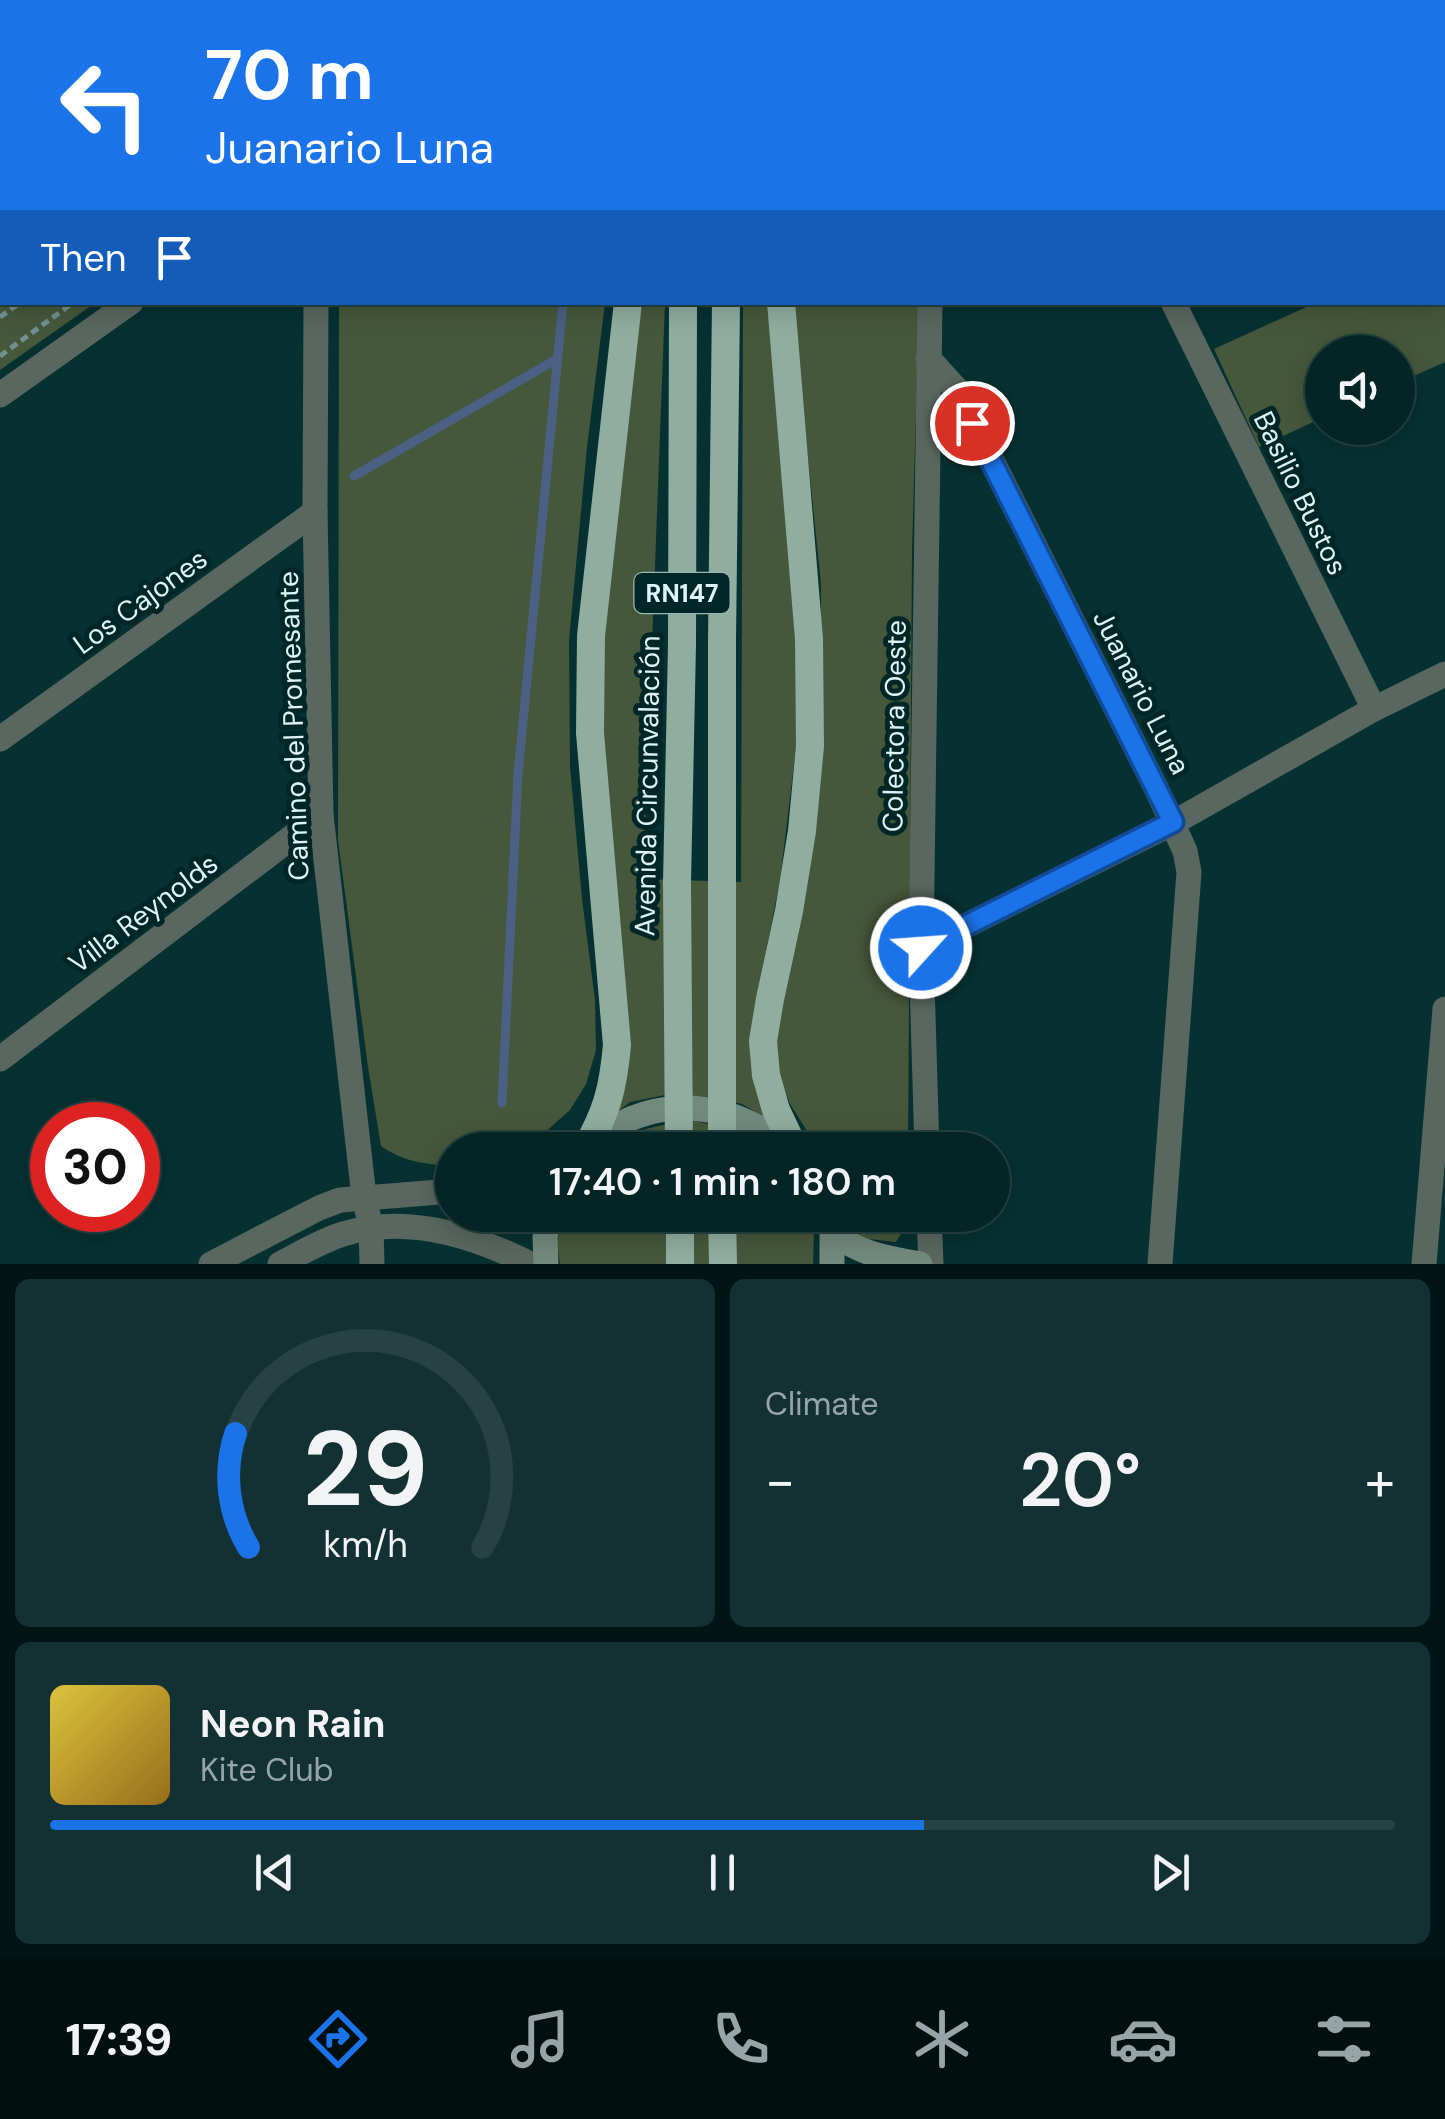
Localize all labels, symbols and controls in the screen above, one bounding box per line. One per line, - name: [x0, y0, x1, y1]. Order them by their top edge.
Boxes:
- text: 70 m: [205, 30, 374, 121]
- icon: left: [40, 40, 170, 170]
- text: Juanario Luna: [205, 118, 494, 177]
- icon: arrive: [147, 230, 202, 285]
- text: Then: [40, 233, 127, 283]
- map controls: [1305, 335, 1415, 445]
- button: sound: [1305, 335, 1415, 445]
- pin: [930, 381, 1015, 466]
- icon: arrive: [945, 396, 1000, 451]
- street label: Basilio Bustos: [1245, 405, 1356, 581]
- street label: Los Cajones: [66, 540, 215, 663]
- street label: Camino del Promesante: [270, 571, 317, 881]
- road number: RN147: [634, 573, 730, 613]
- street label: Juanario Luna: [1084, 604, 1199, 781]
- street label: Colectora Oeste: [874, 620, 915, 832]
- street label: Avenida Circunvalación: [626, 635, 669, 937]
- street label: Villa Reynolds: [61, 845, 225, 982]
- position arrow: [869, 896, 973, 1000]
- speed limit sign: 30: [30, 1102, 160, 1232]
- text: 17:40 · 1 min · 180 m: [549, 1157, 896, 1207]
- text: Climate: [765, 1383, 879, 1425]
- text: 29: [302, 1402, 428, 1537]
- text: 20°: [1019, 1432, 1141, 1529]
- text: −: [765, 1445, 795, 1517]
- text: +: [1365, 1445, 1395, 1517]
- text: km/h: [323, 1522, 407, 1568]
- text: Neon Rain: [200, 1699, 385, 1749]
- text: Kite Club: [200, 1749, 334, 1791]
- icon: previous: [247, 1845, 302, 1900]
- icon: pause: [695, 1845, 750, 1900]
- icon: next: [1143, 1845, 1198, 1900]
- icon: directions: [303, 2004, 373, 2074]
- icon: music: [505, 2004, 575, 2074]
- icon: phone: [706, 2004, 776, 2074]
- icon: climate: [907, 2004, 977, 2074]
- icon: car: [1108, 2004, 1178, 2074]
- icon: filters: [1309, 2004, 1379, 2074]
- text: 17:39: [66, 2010, 172, 2069]

